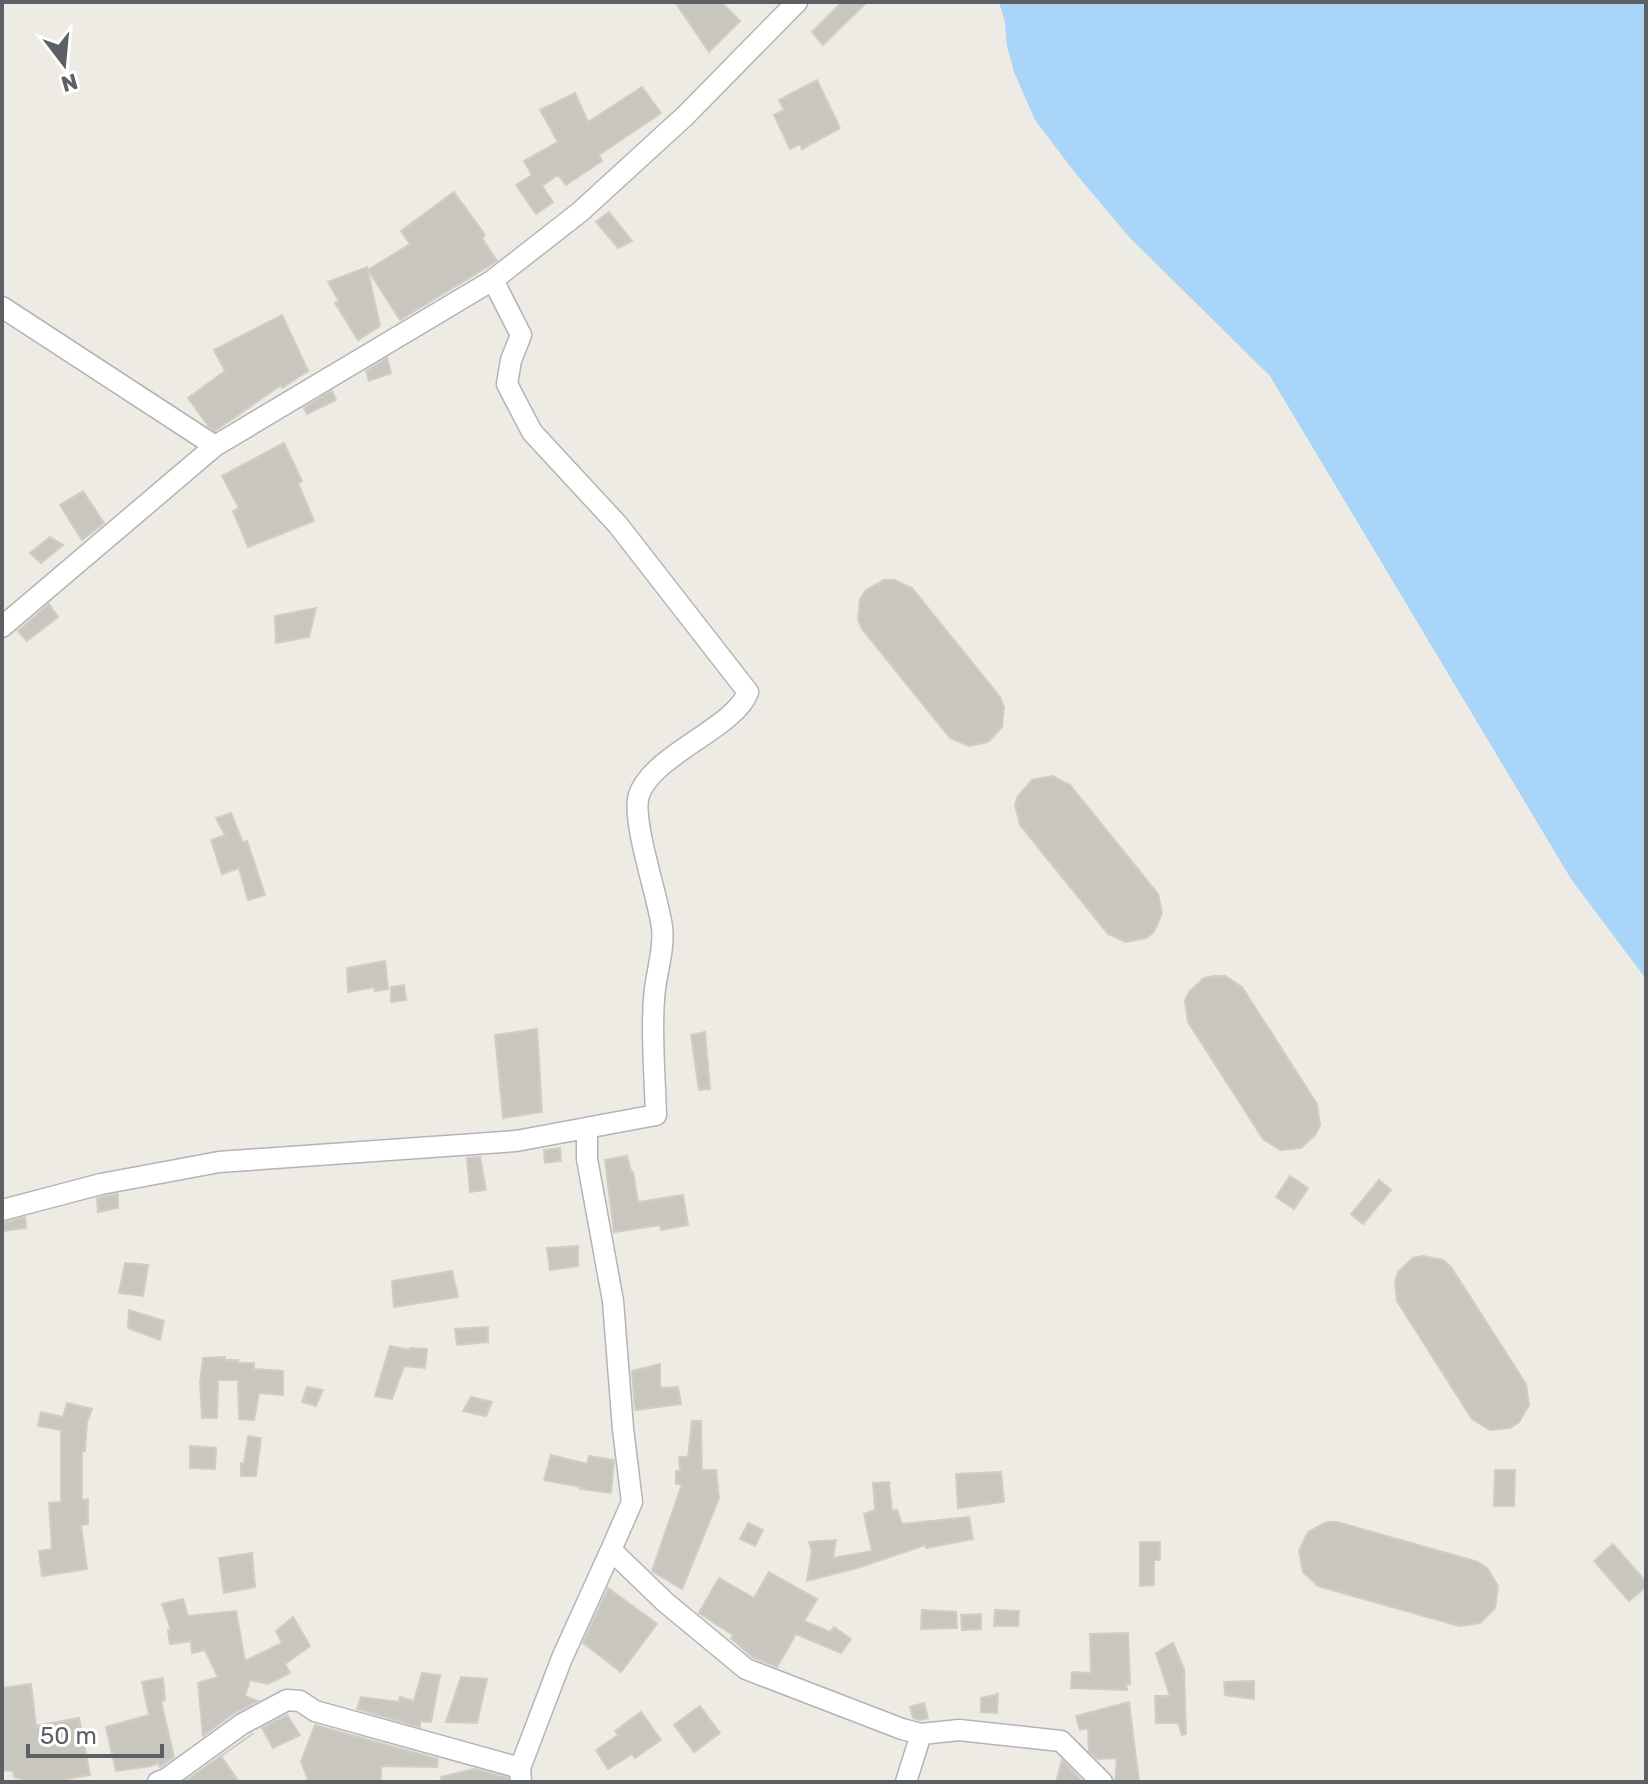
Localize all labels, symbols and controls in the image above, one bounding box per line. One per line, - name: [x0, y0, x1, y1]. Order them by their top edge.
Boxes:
- north arrow: [24, 24, 104, 104]
- text: N: [58, 68, 81, 98]
- scale bar: [28, 1708, 162, 1758]
- text: 50 m: [40, 1722, 97, 1750]

